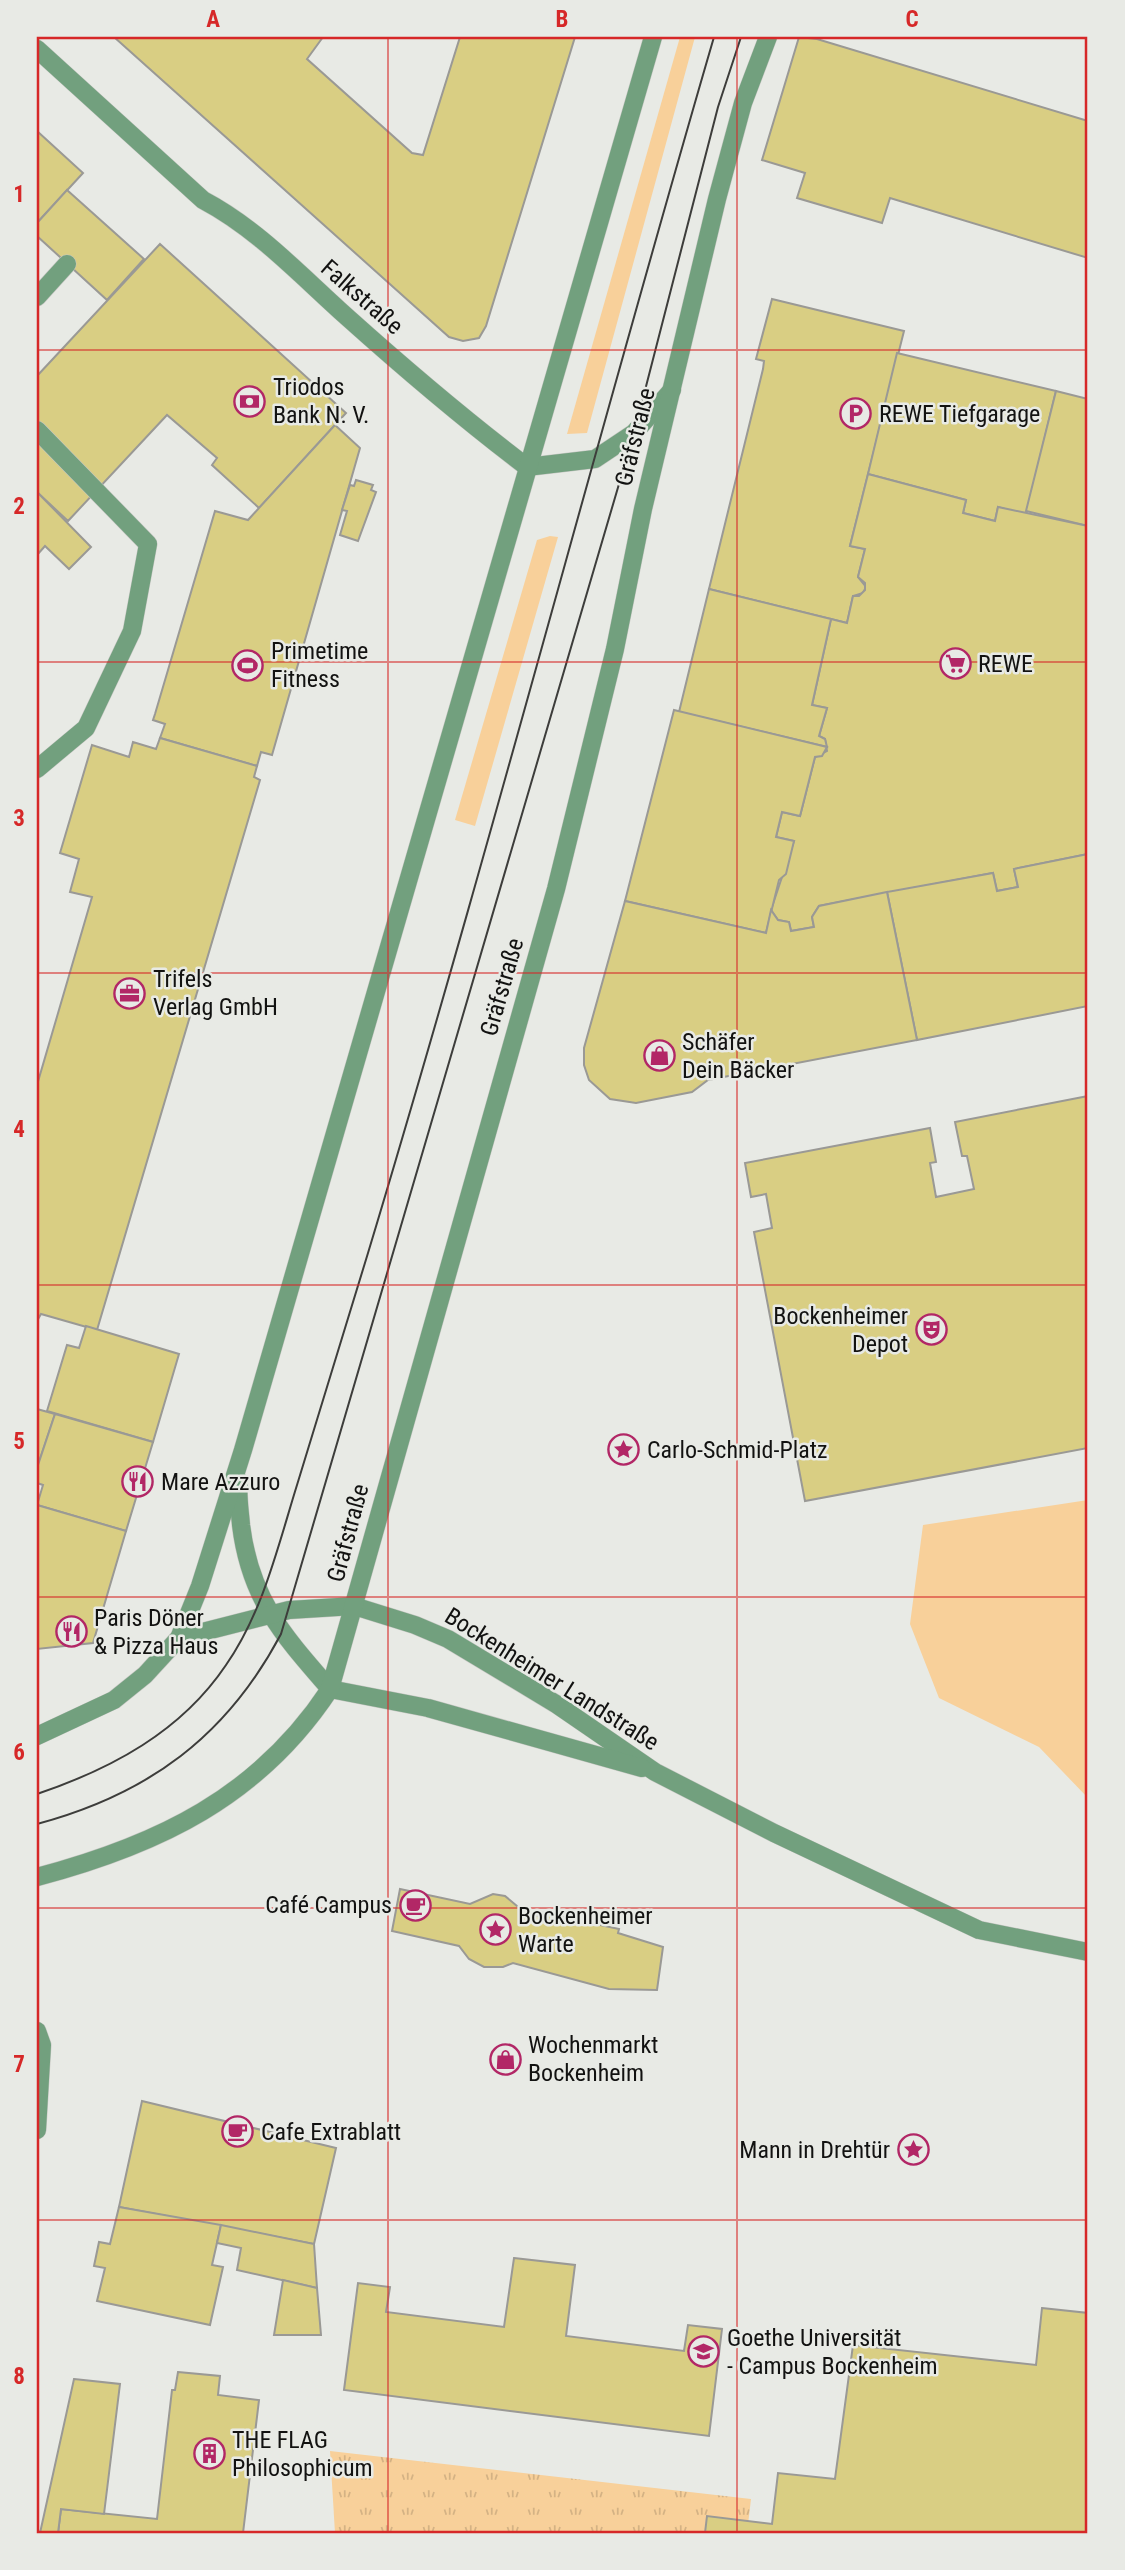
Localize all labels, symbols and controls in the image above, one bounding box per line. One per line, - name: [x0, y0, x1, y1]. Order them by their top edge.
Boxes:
- text: A: [206, 6, 220, 33]
- text: B: [556, 6, 568, 33]
- text: C: [905, 6, 919, 33]
- text: 1: [13, 181, 25, 208]
- street label: Falkstraße: [315, 254, 409, 340]
- place label: Triodos Bank N. V.: [273, 373, 369, 429]
- bank icon: Triodos Bank N. V.: [233, 384, 267, 418]
- street label: Gräfstraße: [609, 385, 661, 489]
- parking icon: REWE Tiefgarage: [839, 397, 873, 431]
- place label: REWE Tiefgarage: [879, 400, 1040, 428]
- text: 2: [13, 493, 25, 520]
- place label: Primetime Fitness: [271, 637, 368, 693]
- supermarket icon: REWE: [938, 647, 972, 681]
- sports icon: Primetime Fitness: [231, 648, 265, 682]
- place label: REWE: [978, 650, 1033, 678]
- text: 3: [13, 805, 25, 832]
- street label: Gräfstraße: [475, 935, 529, 1039]
- place label: Trifels Verlag GmbH: [153, 965, 278, 1021]
- office icon: Trifels Verlag GmbH: [113, 976, 147, 1010]
- place label: Schäfer Dein Bäcker: [682, 1028, 794, 1084]
- shop icon: Schäfer Dein Bäcker: [642, 1039, 676, 1073]
- text: 4: [13, 1116, 25, 1143]
- place label: Bockenheimer Depot: [773, 1302, 908, 1358]
- theatre icon: Bockenheimer Depot: [914, 1313, 948, 1347]
- text: 5: [13, 1428, 25, 1455]
- place icon: Carlo-Schmid-Platz: [607, 1433, 641, 1467]
- place label: Carlo-Schmid-Platz: [647, 1436, 827, 1464]
- restaurant icon: Mare Azzuro: [121, 1465, 155, 1499]
- place label: Mare Azzuro: [161, 1468, 280, 1496]
- street label: Gräfstraße: [321, 1481, 375, 1585]
- street label: Bockenheimer Landstraße: [440, 1602, 664, 1756]
- place label: Paris Döner & Pizza Haus: [94, 1604, 218, 1660]
- restaurant icon: Paris Döner & Pizza Haus: [54, 1615, 88, 1649]
- text: 6: [13, 1739, 25, 1766]
- cafe icon: Café Campus: [398, 1888, 432, 1922]
- place label: Café Campus: [265, 1891, 392, 1919]
- place label: Bockenheimer Warte: [518, 1902, 653, 1958]
- place icon: Bockenheimer Warte: [478, 1913, 512, 1947]
- place label: Wochenmarkt Bockenheim: [528, 2031, 658, 2087]
- shop icon: Wochenmarkt Bockenheim: [488, 2042, 522, 2076]
- text: 7: [13, 2051, 25, 2078]
- cafe icon: Cafe Extrablatt: [221, 2115, 255, 2149]
- place label: Cafe Extrablatt: [261, 2118, 401, 2146]
- place icon: Mann in Drehtür: [896, 2133, 930, 2167]
- place label: Mann in Drehtür: [739, 2136, 890, 2164]
- place label: Goethe Universität - Campus Bockenheim: [727, 2324, 938, 2380]
- school or university icon: Goethe Universität - Campus Bockenheim: [687, 2335, 721, 2369]
- text: 8: [13, 2363, 25, 2390]
- place label: THE FLAG Philosophicum: [232, 2426, 373, 2482]
- building icon: THE FLAG Philosophicum: [192, 2437, 226, 2471]

